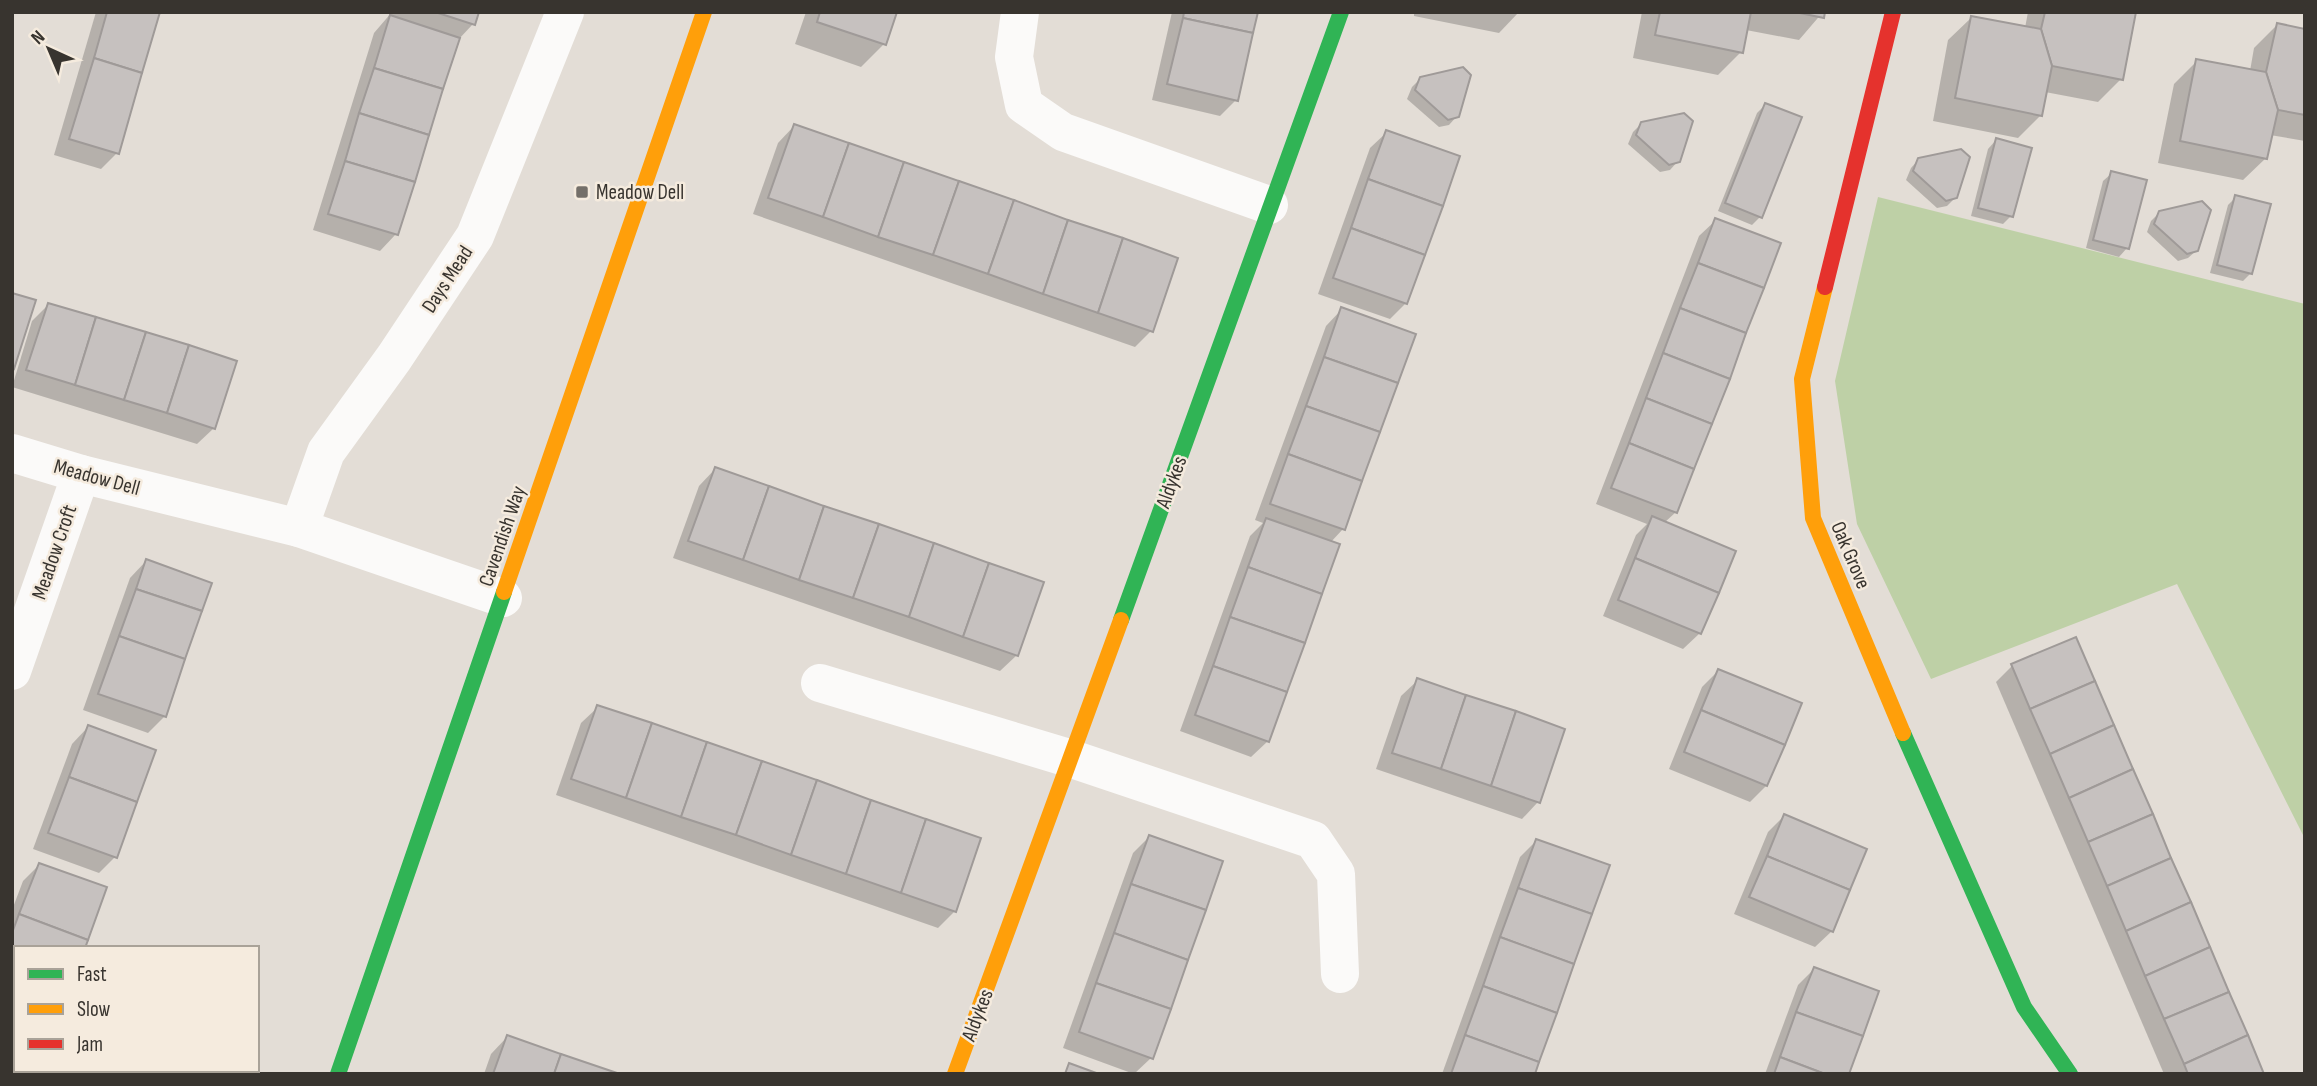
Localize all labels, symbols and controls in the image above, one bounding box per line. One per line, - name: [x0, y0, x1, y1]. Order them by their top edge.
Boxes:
- north arrow: [14, 14, 84, 84]
- text: N: [27, 26, 50, 50]
- place label: Meadow Dell: [596, 180, 684, 205]
- marker: Meadow Dell: [574, 184, 590, 200]
- street label: Days Mead: [417, 241, 478, 317]
- street label: Aldykes: [1150, 453, 1192, 513]
- street label: Meadow Dell: [51, 454, 143, 501]
- street label: Cavendish Way: [474, 483, 531, 590]
- street label: Meadow Croft: [27, 502, 82, 603]
- street label: Oak Grove: [1825, 518, 1876, 593]
- legend: [14, 946, 259, 1072]
- text: Fast: [77, 962, 107, 987]
- street label: Aldykes: [956, 986, 999, 1046]
- text: Slow: [77, 997, 111, 1022]
- text: Jam: [76, 1032, 103, 1057]

